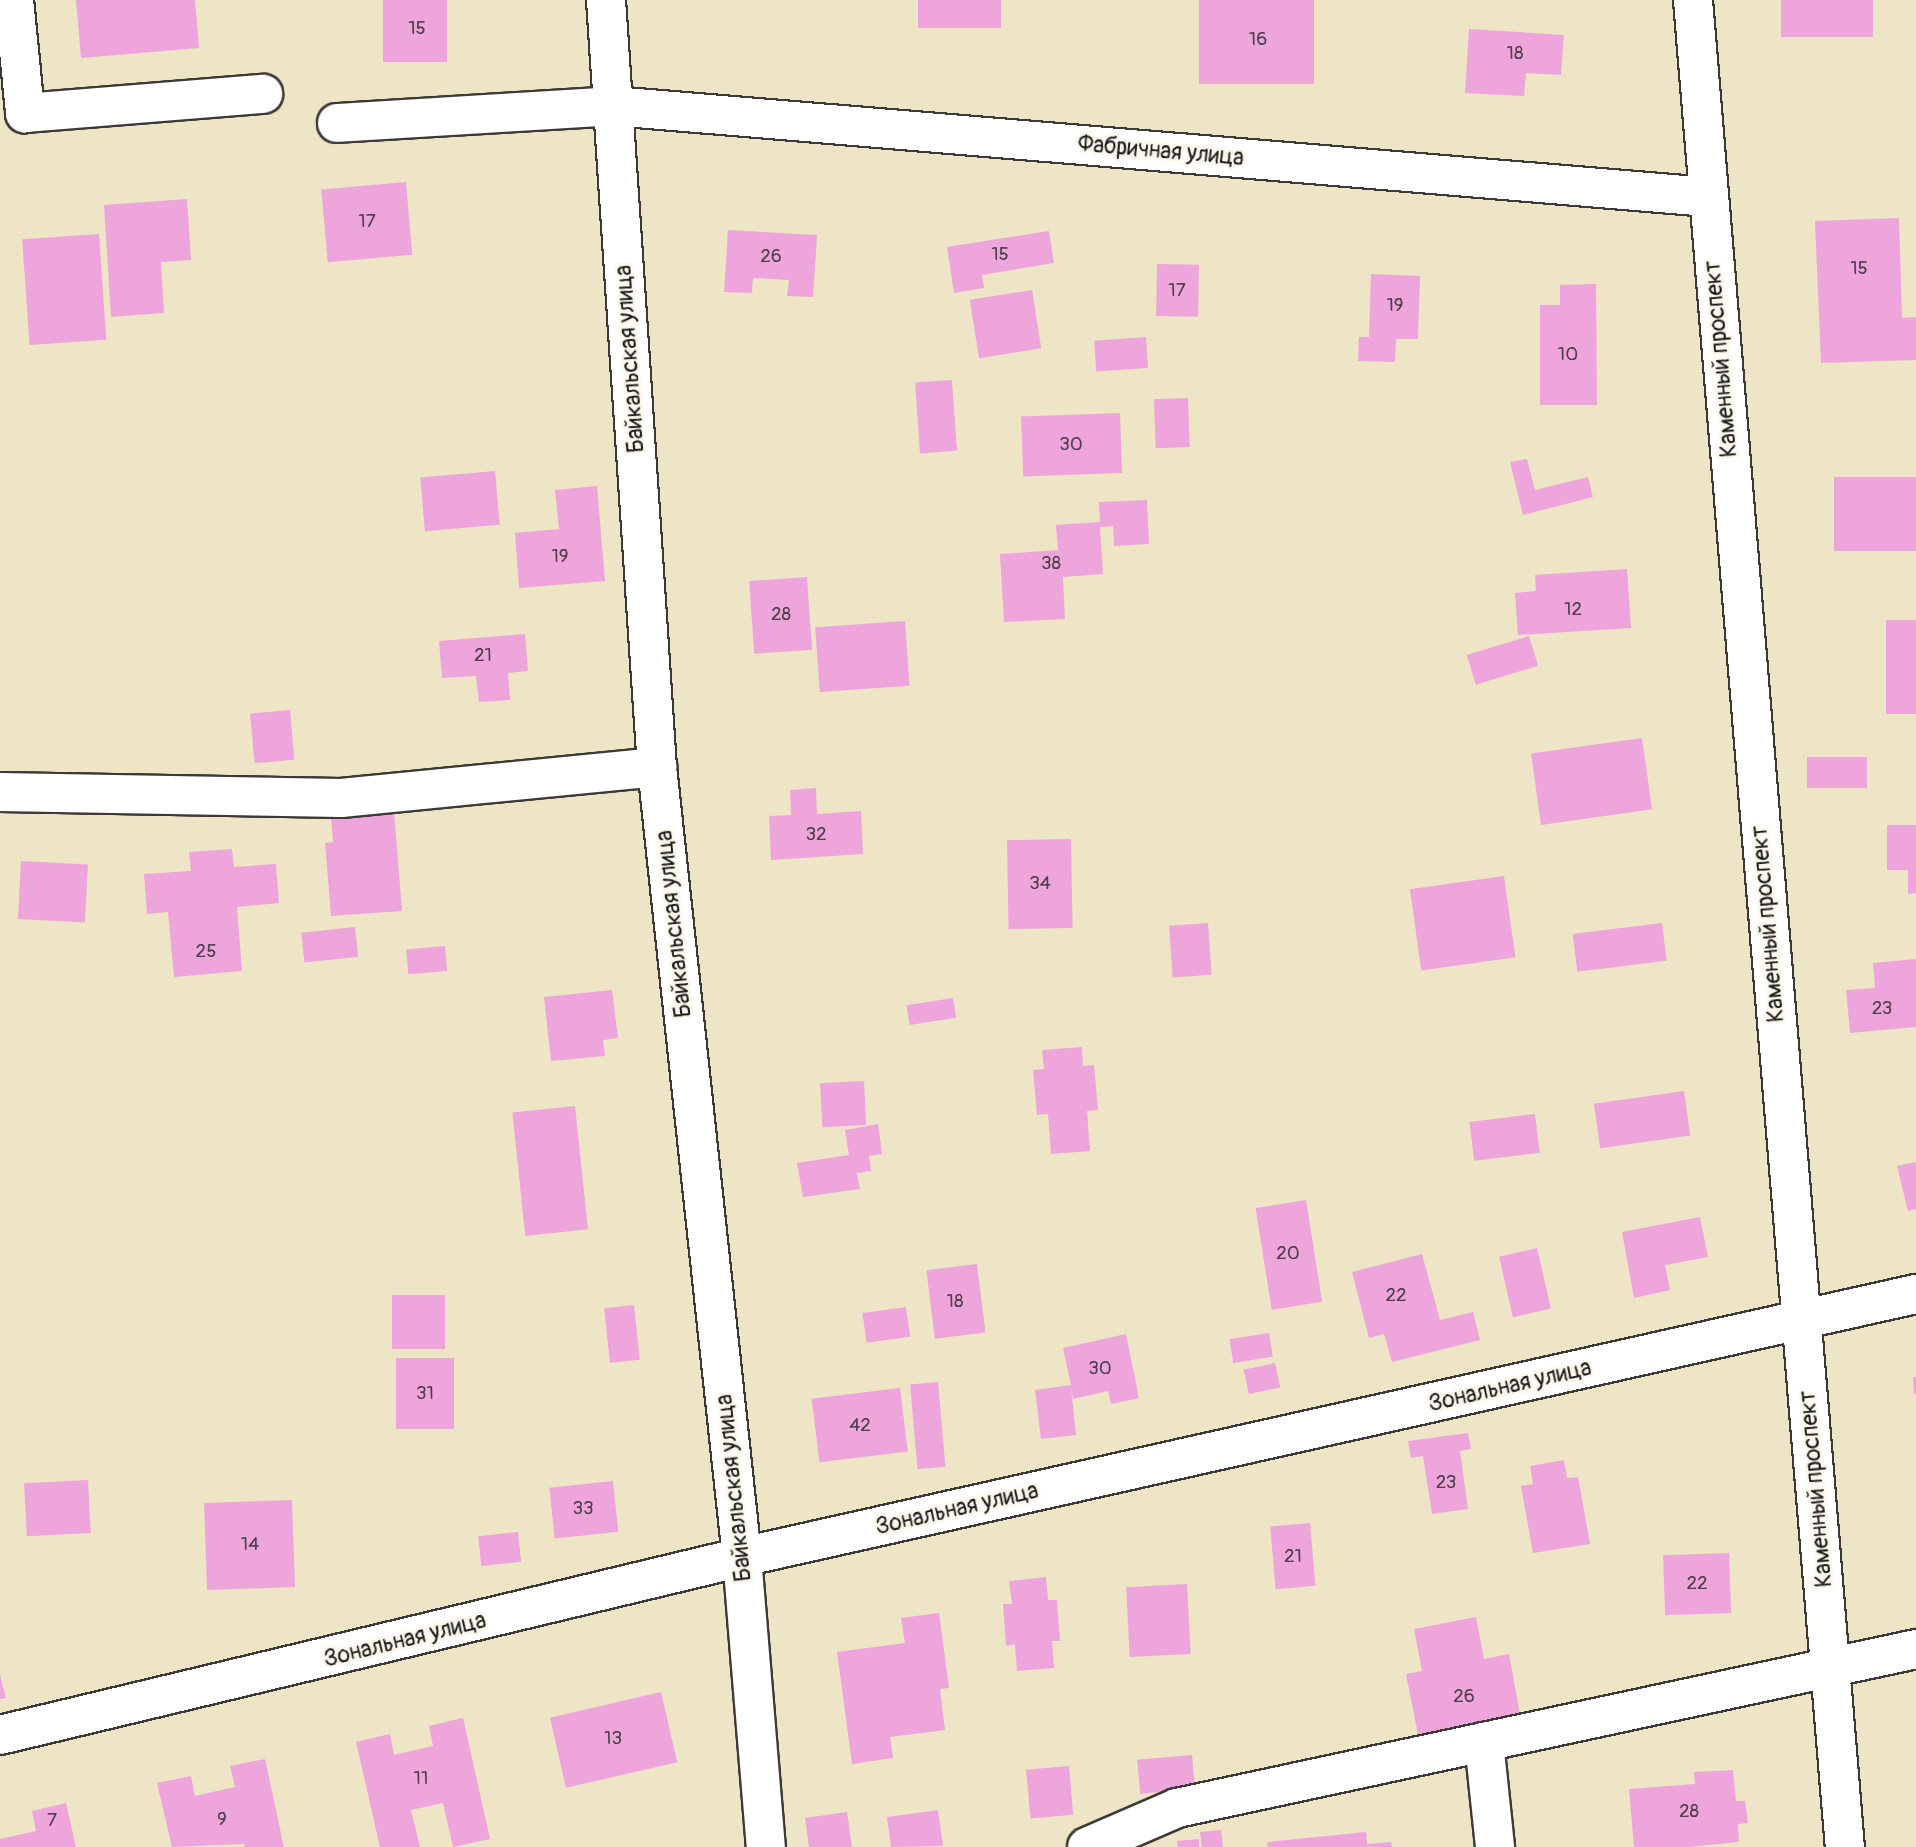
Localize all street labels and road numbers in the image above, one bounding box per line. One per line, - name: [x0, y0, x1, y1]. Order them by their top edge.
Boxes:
- street label: Фабричная улица: [1077, 130, 1245, 172]
- street label: Каменный проспект: [1699, 260, 1743, 458]
- street label: Байкальская улица: [610, 264, 650, 454]
- street label: Каменный проспект: [1746, 825, 1790, 1023]
- street label: Байкальская улица: [650, 829, 698, 1019]
- street label: Зональная улица: [1426, 1354, 1594, 1418]
- street label: Каменный проспект: [1794, 1390, 1838, 1588]
- street label: Байкальская улица: [710, 1393, 758, 1583]
- street label: Зональная улица: [873, 1477, 1041, 1541]
- street label: Зональная улица: [321, 1607, 489, 1673]

